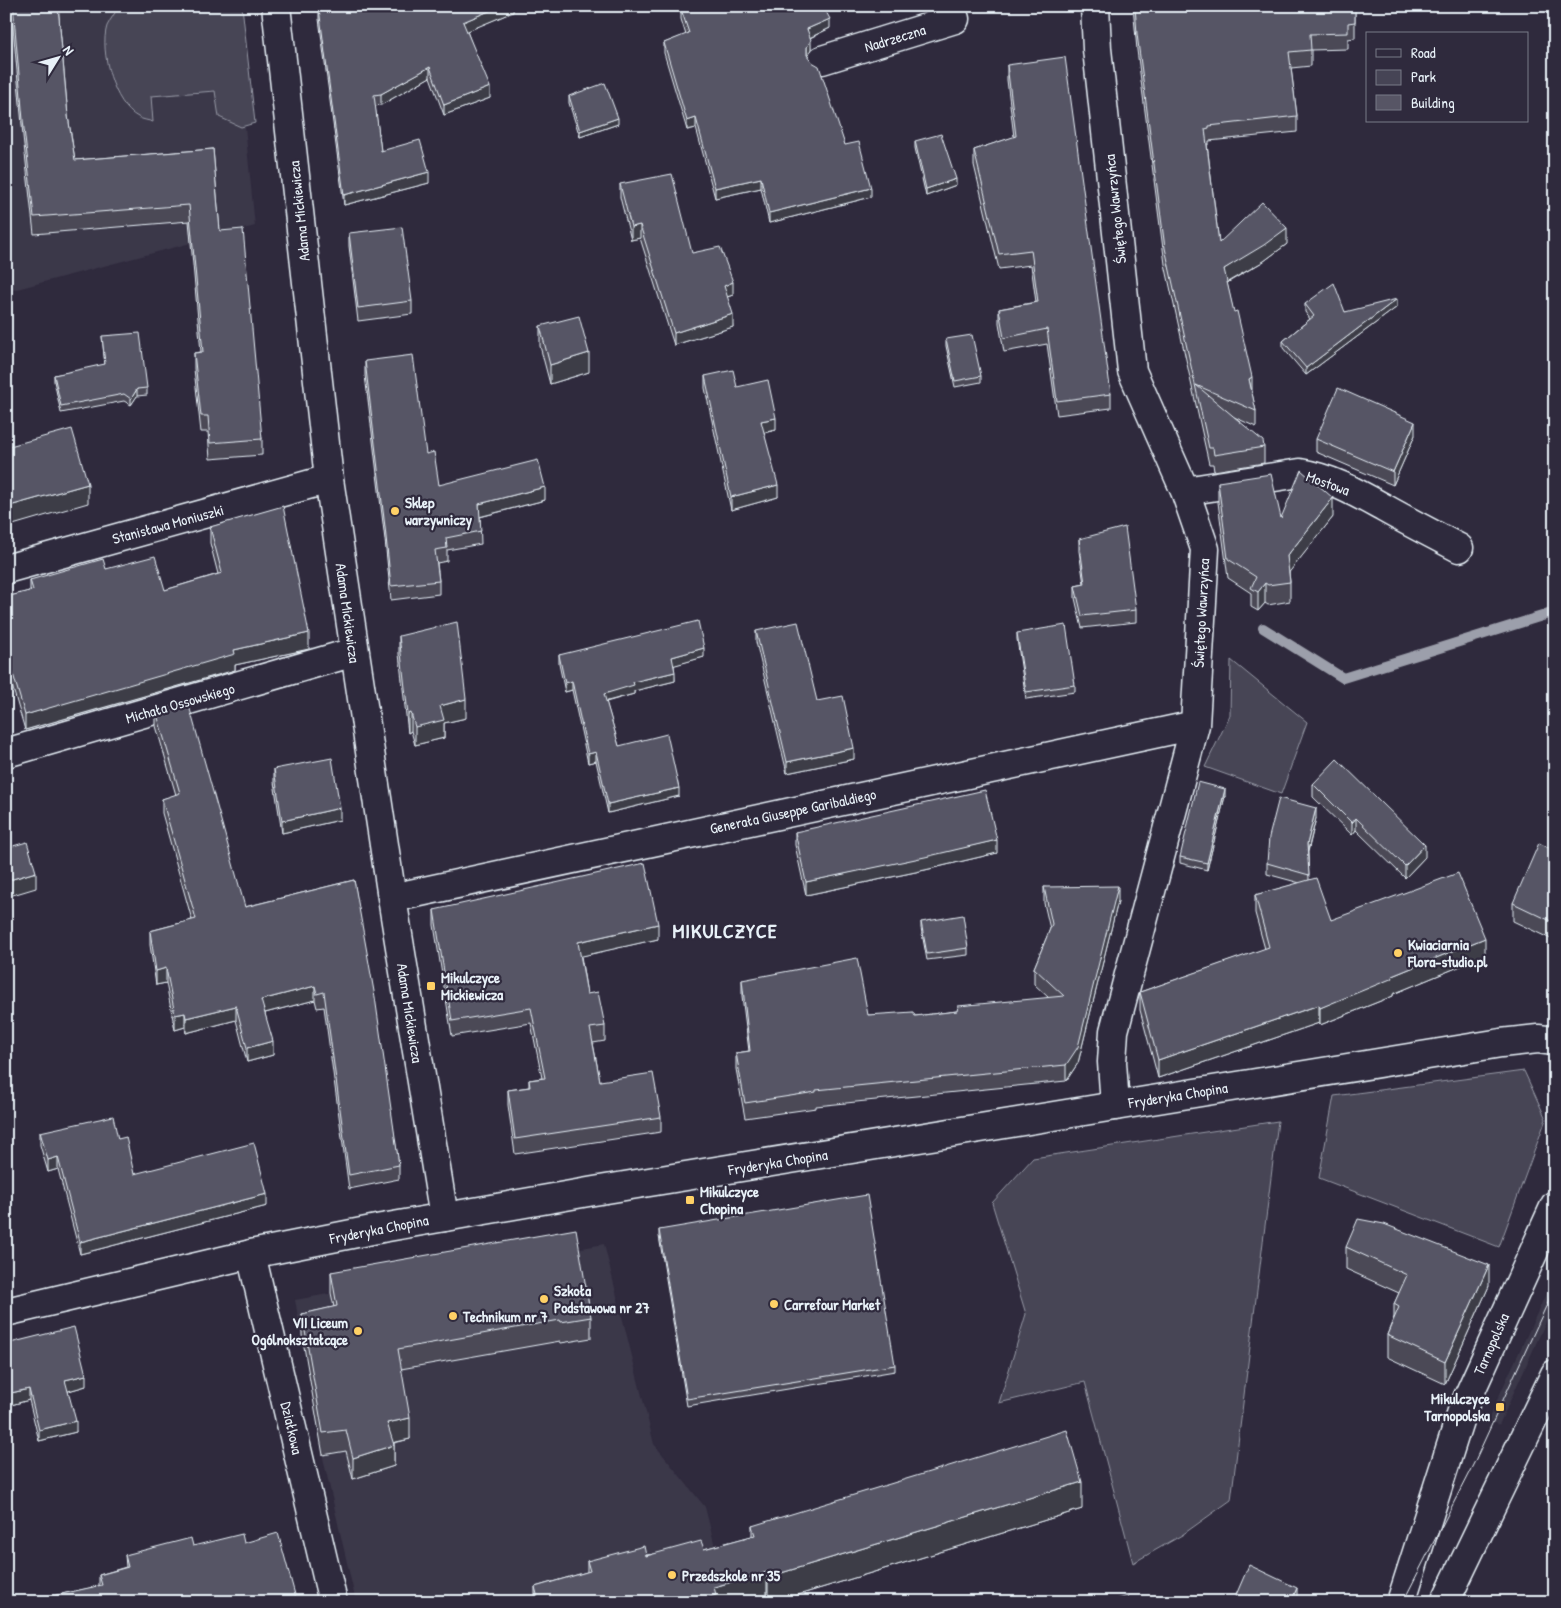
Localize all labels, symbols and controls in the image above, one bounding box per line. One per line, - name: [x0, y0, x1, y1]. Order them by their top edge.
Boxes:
- street label: Nadrzeczna: [862, 19, 928, 57]
- north arrow: [32, 32, 82, 82]
- legend: [1366, 32, 1528, 122]
- text: N: [59, 41, 79, 59]
- text: Road: [1411, 42, 1436, 63]
- text: Park: [1411, 66, 1436, 87]
- text: Building: [1411, 92, 1455, 113]
- street label: Świętego Wawrzyńca: [1099, 153, 1131, 265]
- street label: Adama Mickiewicza: [283, 160, 315, 262]
- street label: Mostowa: [1303, 465, 1353, 501]
- place label: Sklep warzywniczy: [405, 492, 473, 531]
- street label: Stanisława Moniuszki: [110, 499, 226, 549]
- marker: Sklep warzywniczy: [389, 505, 401, 517]
- street label: Świętego Wawrzyńca: [1188, 558, 1214, 668]
- street label: Adama Mickiewicza: [331, 562, 365, 664]
- street label: Michała Ossowskiego: [123, 677, 237, 729]
- street label: Generała Giuseppe Garibaldiego: [708, 783, 878, 839]
- district label: MIKULCZYCE: [672, 917, 778, 944]
- place label: Kwiaciarnia Flora-studio.pl: [1407, 934, 1488, 973]
- marker: Kwiaciarnia Flora-studio.pl: [1392, 947, 1404, 959]
- street label: Adama Mickiewicza: [392, 962, 428, 1064]
- place label: Mikulczyce Mickiewicza: [441, 967, 503, 1005]
- marker: Mikulczyce Mickiewicza: [425, 980, 437, 992]
- street label: Fryderyka Chopina: [1126, 1077, 1229, 1113]
- street label: Fryderyka Chopina: [726, 1144, 829, 1180]
- place label: Mikulczyce Chopina: [700, 1181, 759, 1220]
- marker: Mikulczyce Chopina: [684, 1194, 696, 1206]
- street label: Fryderyka Chopina: [327, 1209, 430, 1249]
- place label: Szkoła Podstawowa nr 27: [554, 1280, 650, 1318]
- marker: Szkoła Podstawowa nr 27: [538, 1293, 550, 1305]
- place label: Carrefour Market: [784, 1294, 881, 1315]
- marker: Carrefour Market: [768, 1298, 780, 1310]
- place label: Technikum nr 7: [462, 1306, 548, 1327]
- marker: Technikum nr 7: [447, 1310, 459, 1322]
- street label: Tarnopolska: [1468, 1310, 1514, 1378]
- place label: VII Liceum Ogólnokształcące: [251, 1312, 348, 1351]
- marker: VII Liceum Ogólnokształcące: [352, 1325, 364, 1337]
- place label: Mikulczyce Tarnopolska: [1423, 1388, 1490, 1427]
- street label: Działkowa: [276, 1400, 308, 1457]
- marker: Mikulczyce Tarnopolska: [1494, 1401, 1506, 1413]
- place label: Przedszkole nr 35: [682, 1565, 781, 1586]
- marker: Przedszkole nr 35: [666, 1569, 678, 1581]

